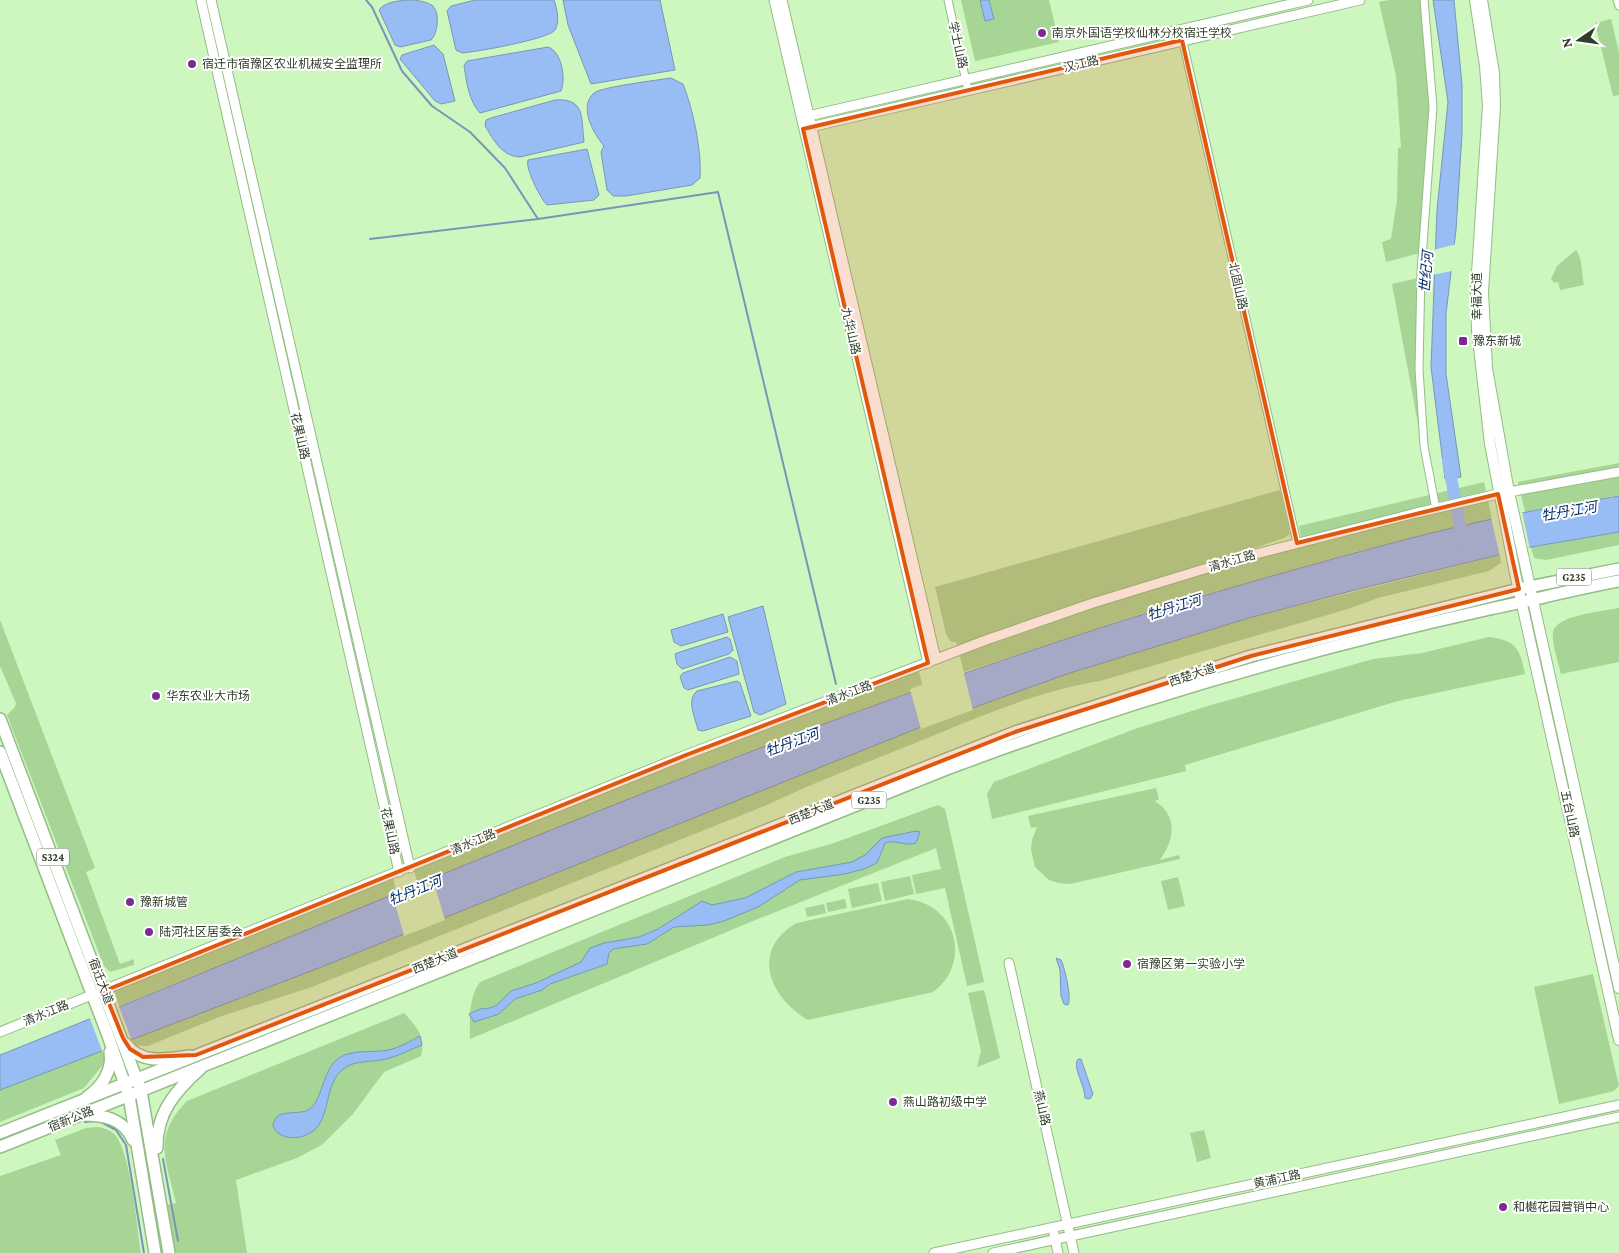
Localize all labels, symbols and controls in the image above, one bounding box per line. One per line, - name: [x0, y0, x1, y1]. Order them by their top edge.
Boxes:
- north arrow: [1554, 15, 1604, 65]
- street label: 学士山路: [946, 20, 970, 70]
- place label: 南京外国语学校仙林分校宿迁学校: [1052, 26, 1232, 40]
- marker: 南京外国语学校仙林分校宿迁学校: [1036, 27, 1048, 39]
- text: N: [1557, 36, 1575, 49]
- street label: 汉江路: [1062, 53, 1100, 75]
- place label: 宿迁市宿豫区农业机械安全监理所: [202, 57, 382, 71]
- marker: 宿迁市宿豫区农业机械安全监理所: [186, 58, 198, 70]
- water label: 世纪河: [1416, 247, 1436, 294]
- street label: 北固山路: [1226, 261, 1250, 311]
- street label: 幸福大道: [1470, 272, 1484, 320]
- street label: 九华山路: [839, 306, 863, 356]
- place label: 豫东新城: [1473, 334, 1521, 348]
- marker: 豫东新城: [1457, 335, 1469, 347]
- street label: 花果山路: [288, 411, 312, 461]
- water label: 牡丹江河: [1540, 498, 1601, 524]
- street label: 清水江路: [1207, 548, 1257, 574]
- road number: G235: [1556, 568, 1592, 586]
- water label: 牡丹江河: [1145, 590, 1206, 623]
- street label: 西楚大道: [1167, 661, 1217, 689]
- street label: 清水江路: [824, 678, 874, 708]
- place label: 华东农业大市场: [166, 689, 250, 703]
- marker: 华东农业大市场: [150, 690, 162, 702]
- water label: 牡丹江河: [763, 724, 824, 759]
- street label: 五台山路: [1558, 789, 1582, 839]
- road number: G235: [852, 792, 886, 808]
- street label: 西楚大道: [786, 797, 836, 827]
- street label: 花果山路: [378, 806, 402, 856]
- street label: 清水江路: [448, 826, 498, 858]
- road number: S324: [37, 849, 69, 866]
- water label: 牡丹江河: [386, 871, 447, 908]
- place label: 豫新城管: [140, 895, 188, 909]
- marker: 豫新城管: [124, 896, 136, 908]
- place label: 陆河社区居委会: [159, 925, 243, 939]
- marker: 陆河社区居委会: [143, 926, 155, 938]
- street label: 西楚大道: [410, 946, 460, 976]
- street label: 宿迁大道: [86, 956, 116, 1006]
- place label: 宿豫区第一实验小学: [1137, 957, 1245, 971]
- marker: 宿豫区第一实验小学: [1121, 958, 1133, 970]
- street label: 清水江路: [21, 998, 71, 1028]
- street label: 燕山路: [1031, 1089, 1053, 1127]
- place label: 燕山路初级中学: [903, 1095, 987, 1109]
- marker: 燕山路初级中学: [887, 1096, 899, 1108]
- street label: 宿新公路: [46, 1104, 96, 1134]
- street label: 黄浦江路: [1252, 1167, 1302, 1191]
- place label: 和樾花园营销中心: [1513, 1200, 1609, 1214]
- marker: 和樾花园营销中心: [1497, 1201, 1509, 1213]

